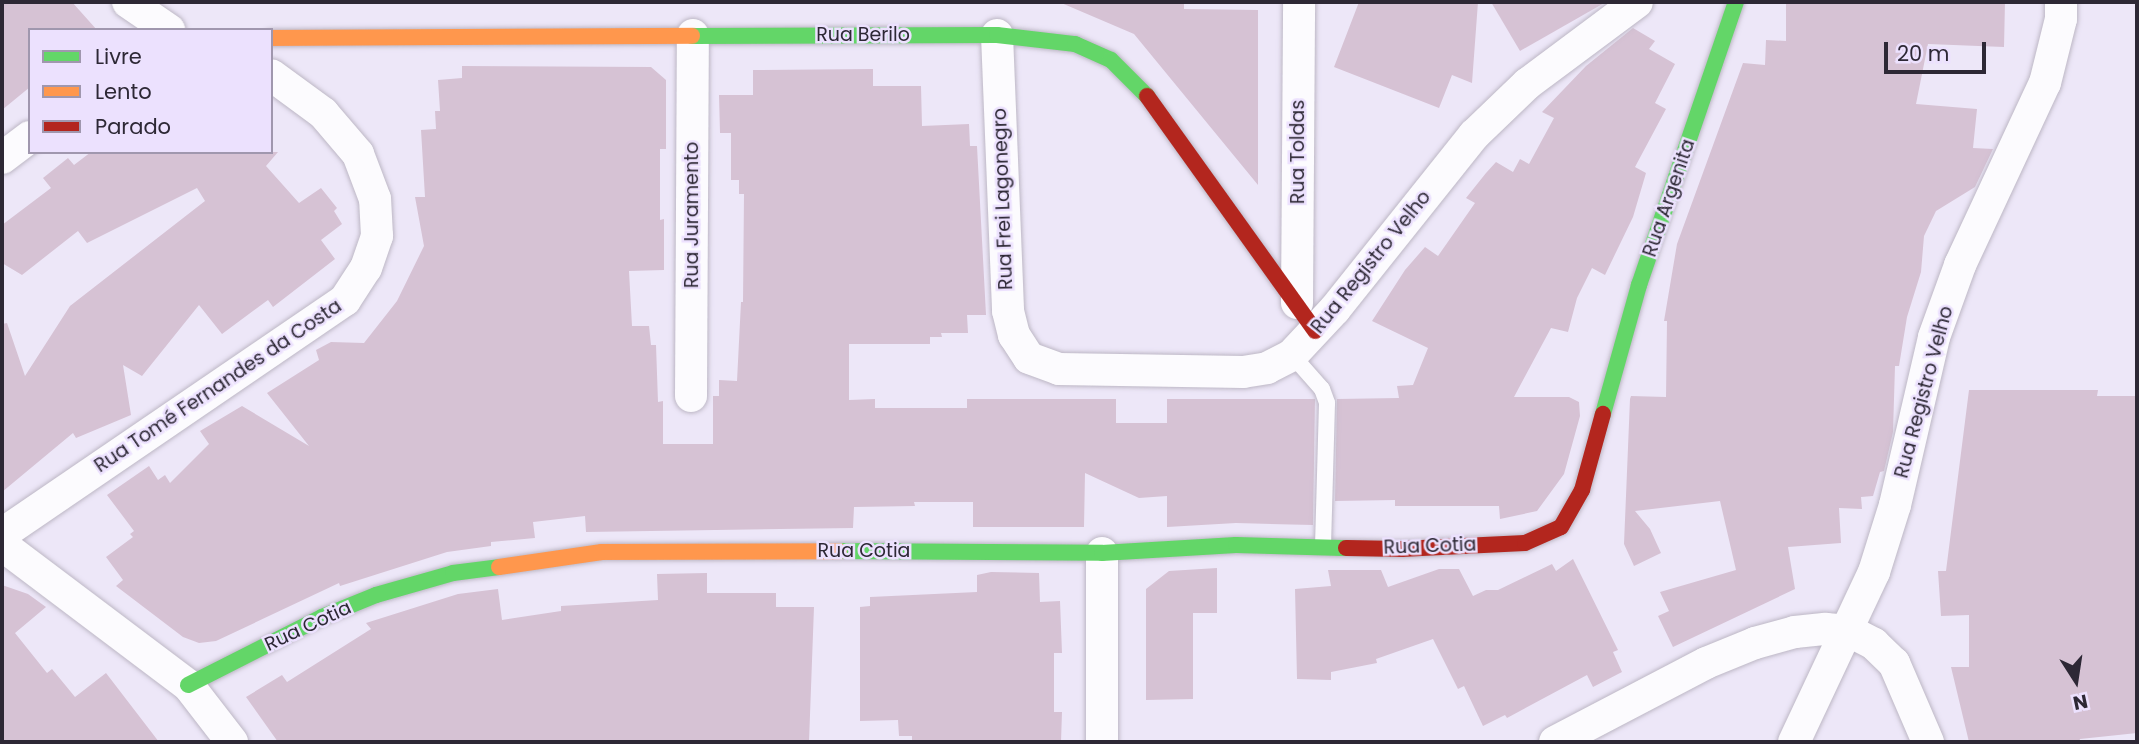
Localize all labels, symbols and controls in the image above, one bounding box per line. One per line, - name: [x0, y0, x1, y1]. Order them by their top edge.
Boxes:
- street label: Rua Berilo: [816, 24, 910, 46]
- legend: [28, 28, 273, 154]
- scale bar: [1887, 28, 1988, 72]
- text: 20 m: [1897, 39, 1950, 68]
- text: Livre: [95, 42, 142, 71]
- text: Lento: [95, 77, 152, 106]
- street label: Rua Toldas: [1287, 100, 1309, 204]
- street label: Rua Frei Lagonegro: [988, 108, 1018, 290]
- text: Parado: [95, 112, 171, 141]
- street label: Rua Argenita: [1638, 136, 1700, 260]
- street label: Rua Juramento: [681, 142, 703, 288]
- street label: Rua Registro Velho: [1306, 186, 1436, 338]
- street label: Rua Tomé Fernandes da Costa: [90, 295, 346, 477]
- street label: Rua Registro Velho: [1890, 303, 1958, 481]
- street label: Rua Cotia: [1383, 533, 1477, 559]
- street label: Rua Cotia: [818, 540, 910, 562]
- street label: Rua Cotia: [261, 596, 355, 656]
- north arrow: [2041, 646, 2111, 716]
- text: N: [2071, 687, 2090, 717]

